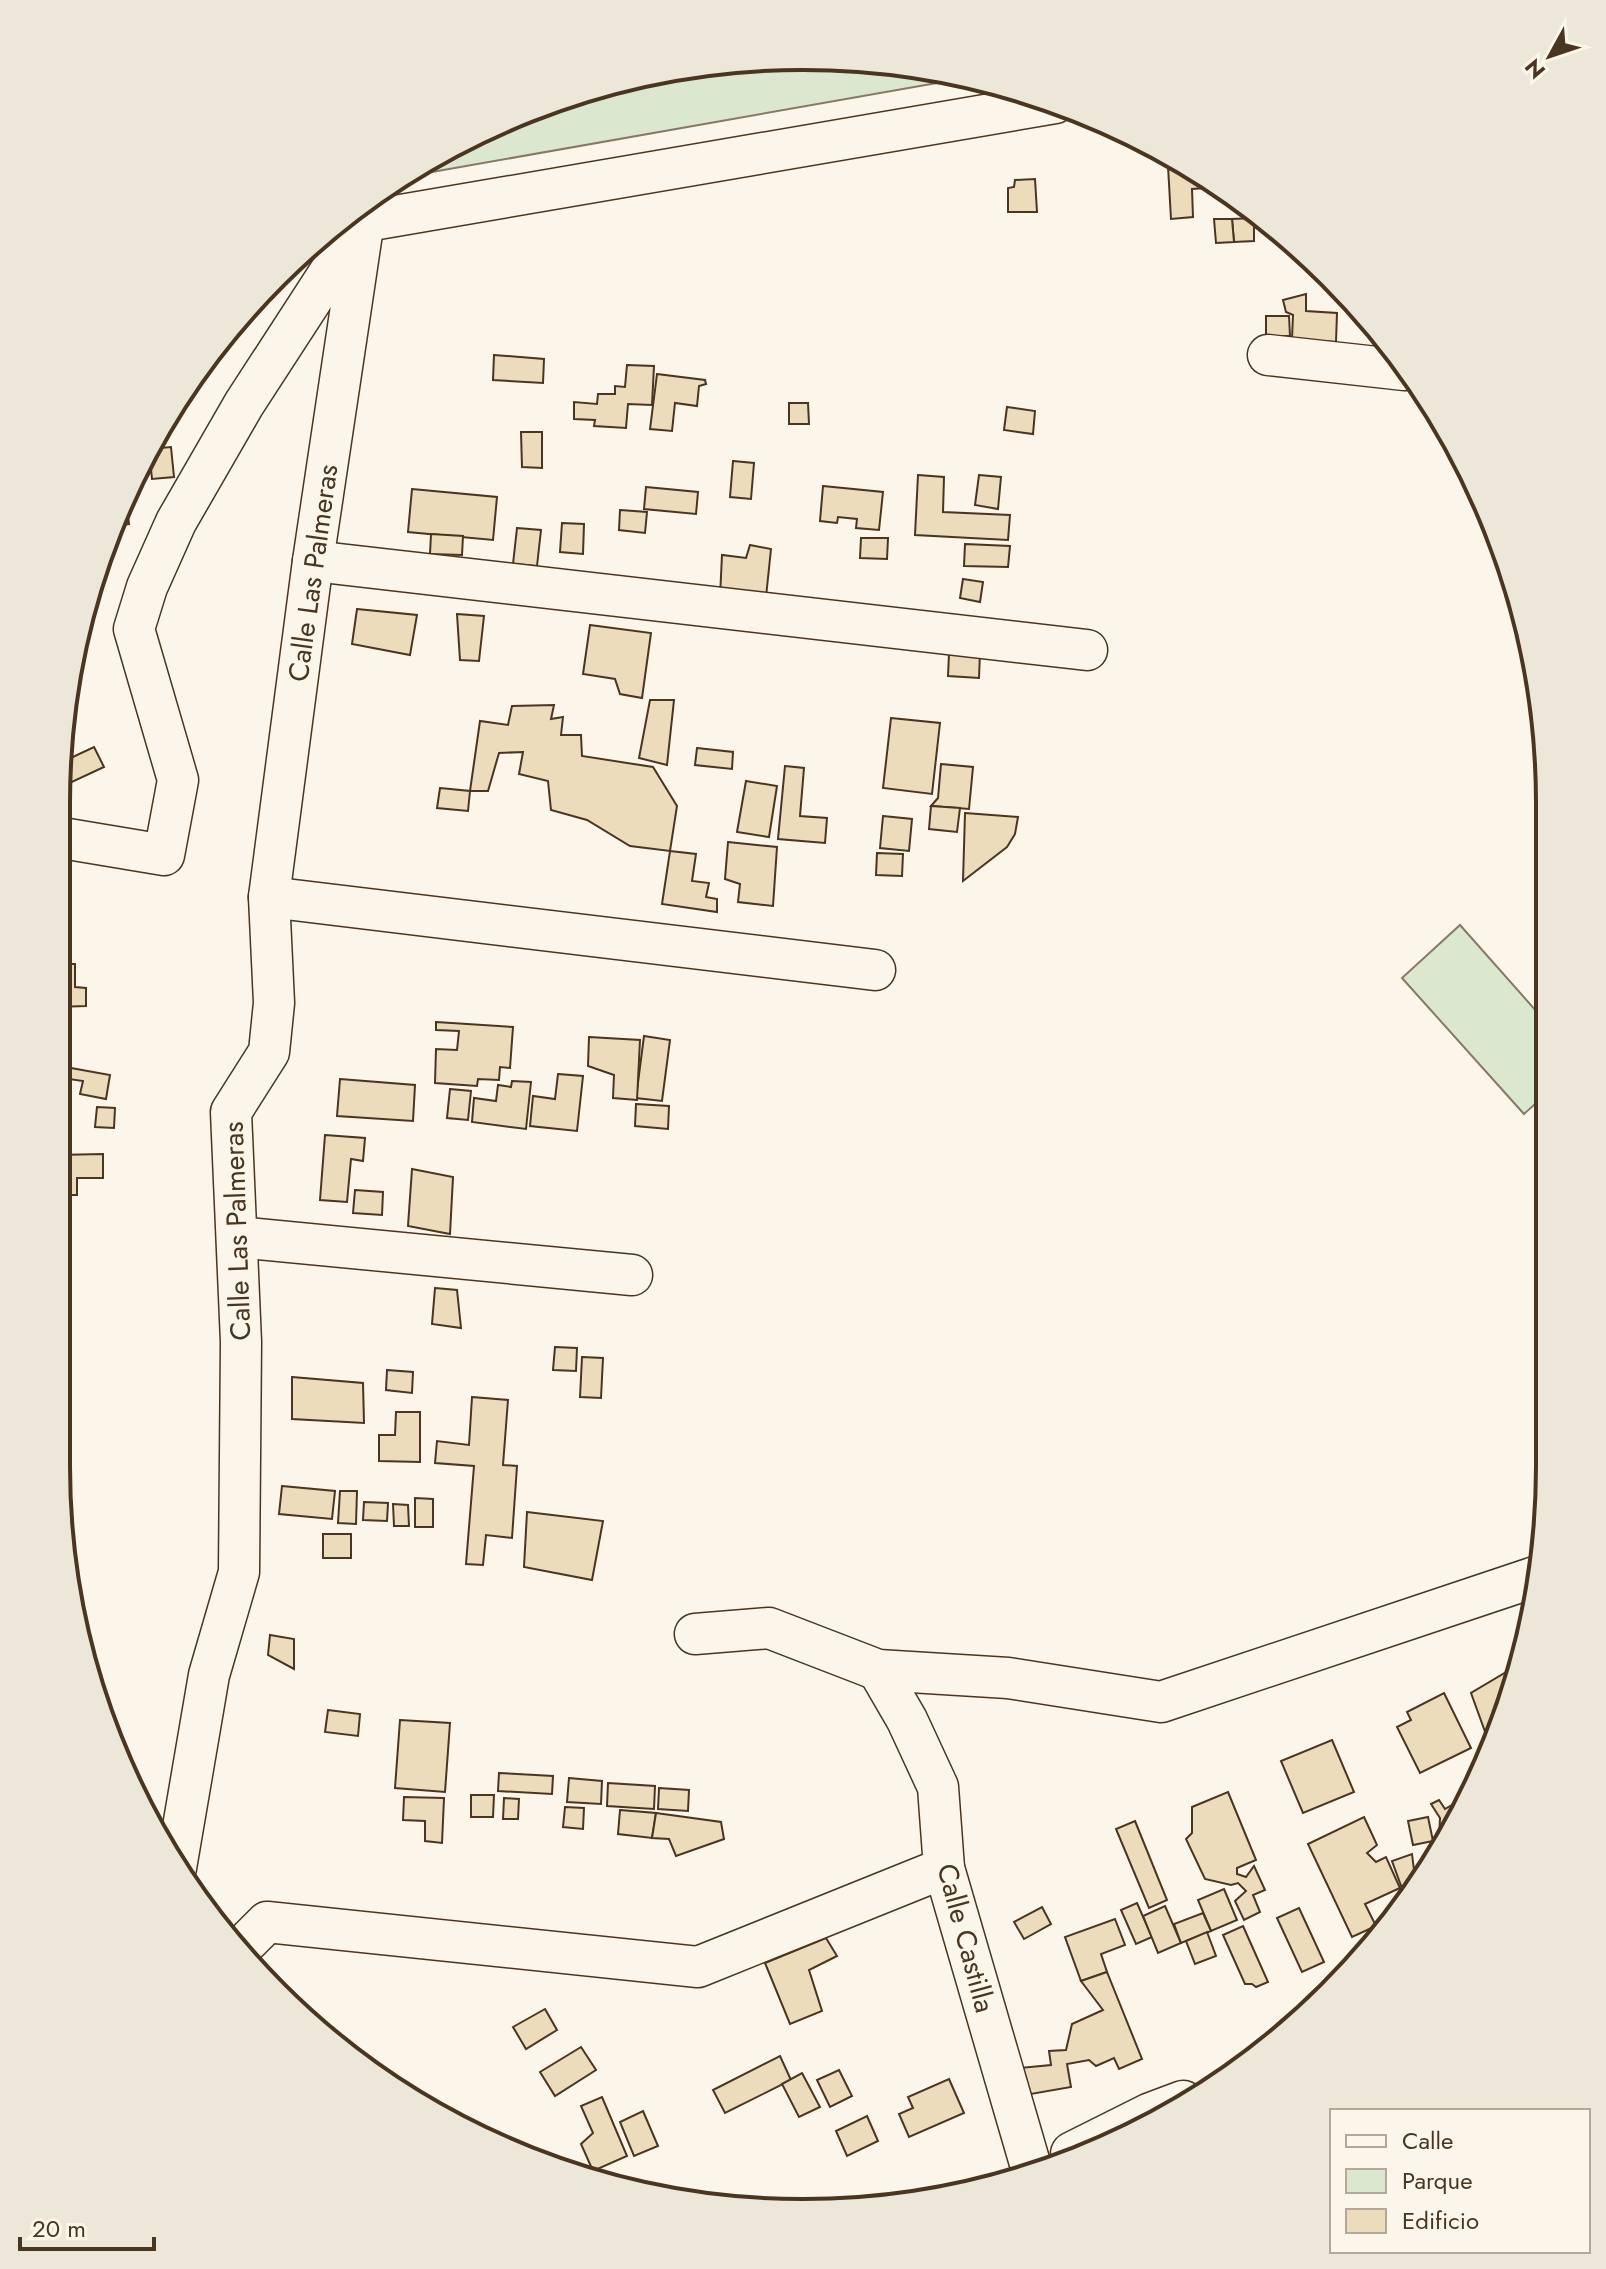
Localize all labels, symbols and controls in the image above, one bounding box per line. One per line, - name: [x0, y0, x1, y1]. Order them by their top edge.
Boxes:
- north arrow: [1510, 16, 1590, 96]
- text: N: [1517, 52, 1553, 86]
- street label: Calle Las Palmeras: [277, 462, 349, 684]
- street label: Calle Las Palmeras: [213, 1121, 261, 1341]
- street label: Calle Castilla: [926, 1859, 1006, 2017]
- legend: [1330, 2109, 1590, 2253]
- text: Calle: [1402, 2123, 1453, 2158]
- text: Parque: [1402, 2163, 1473, 2198]
- scale bar: [20, 2201, 154, 2251]
- text: Edificio: [1402, 2203, 1479, 2238]
- text: 20 m: [32, 2211, 86, 2246]

